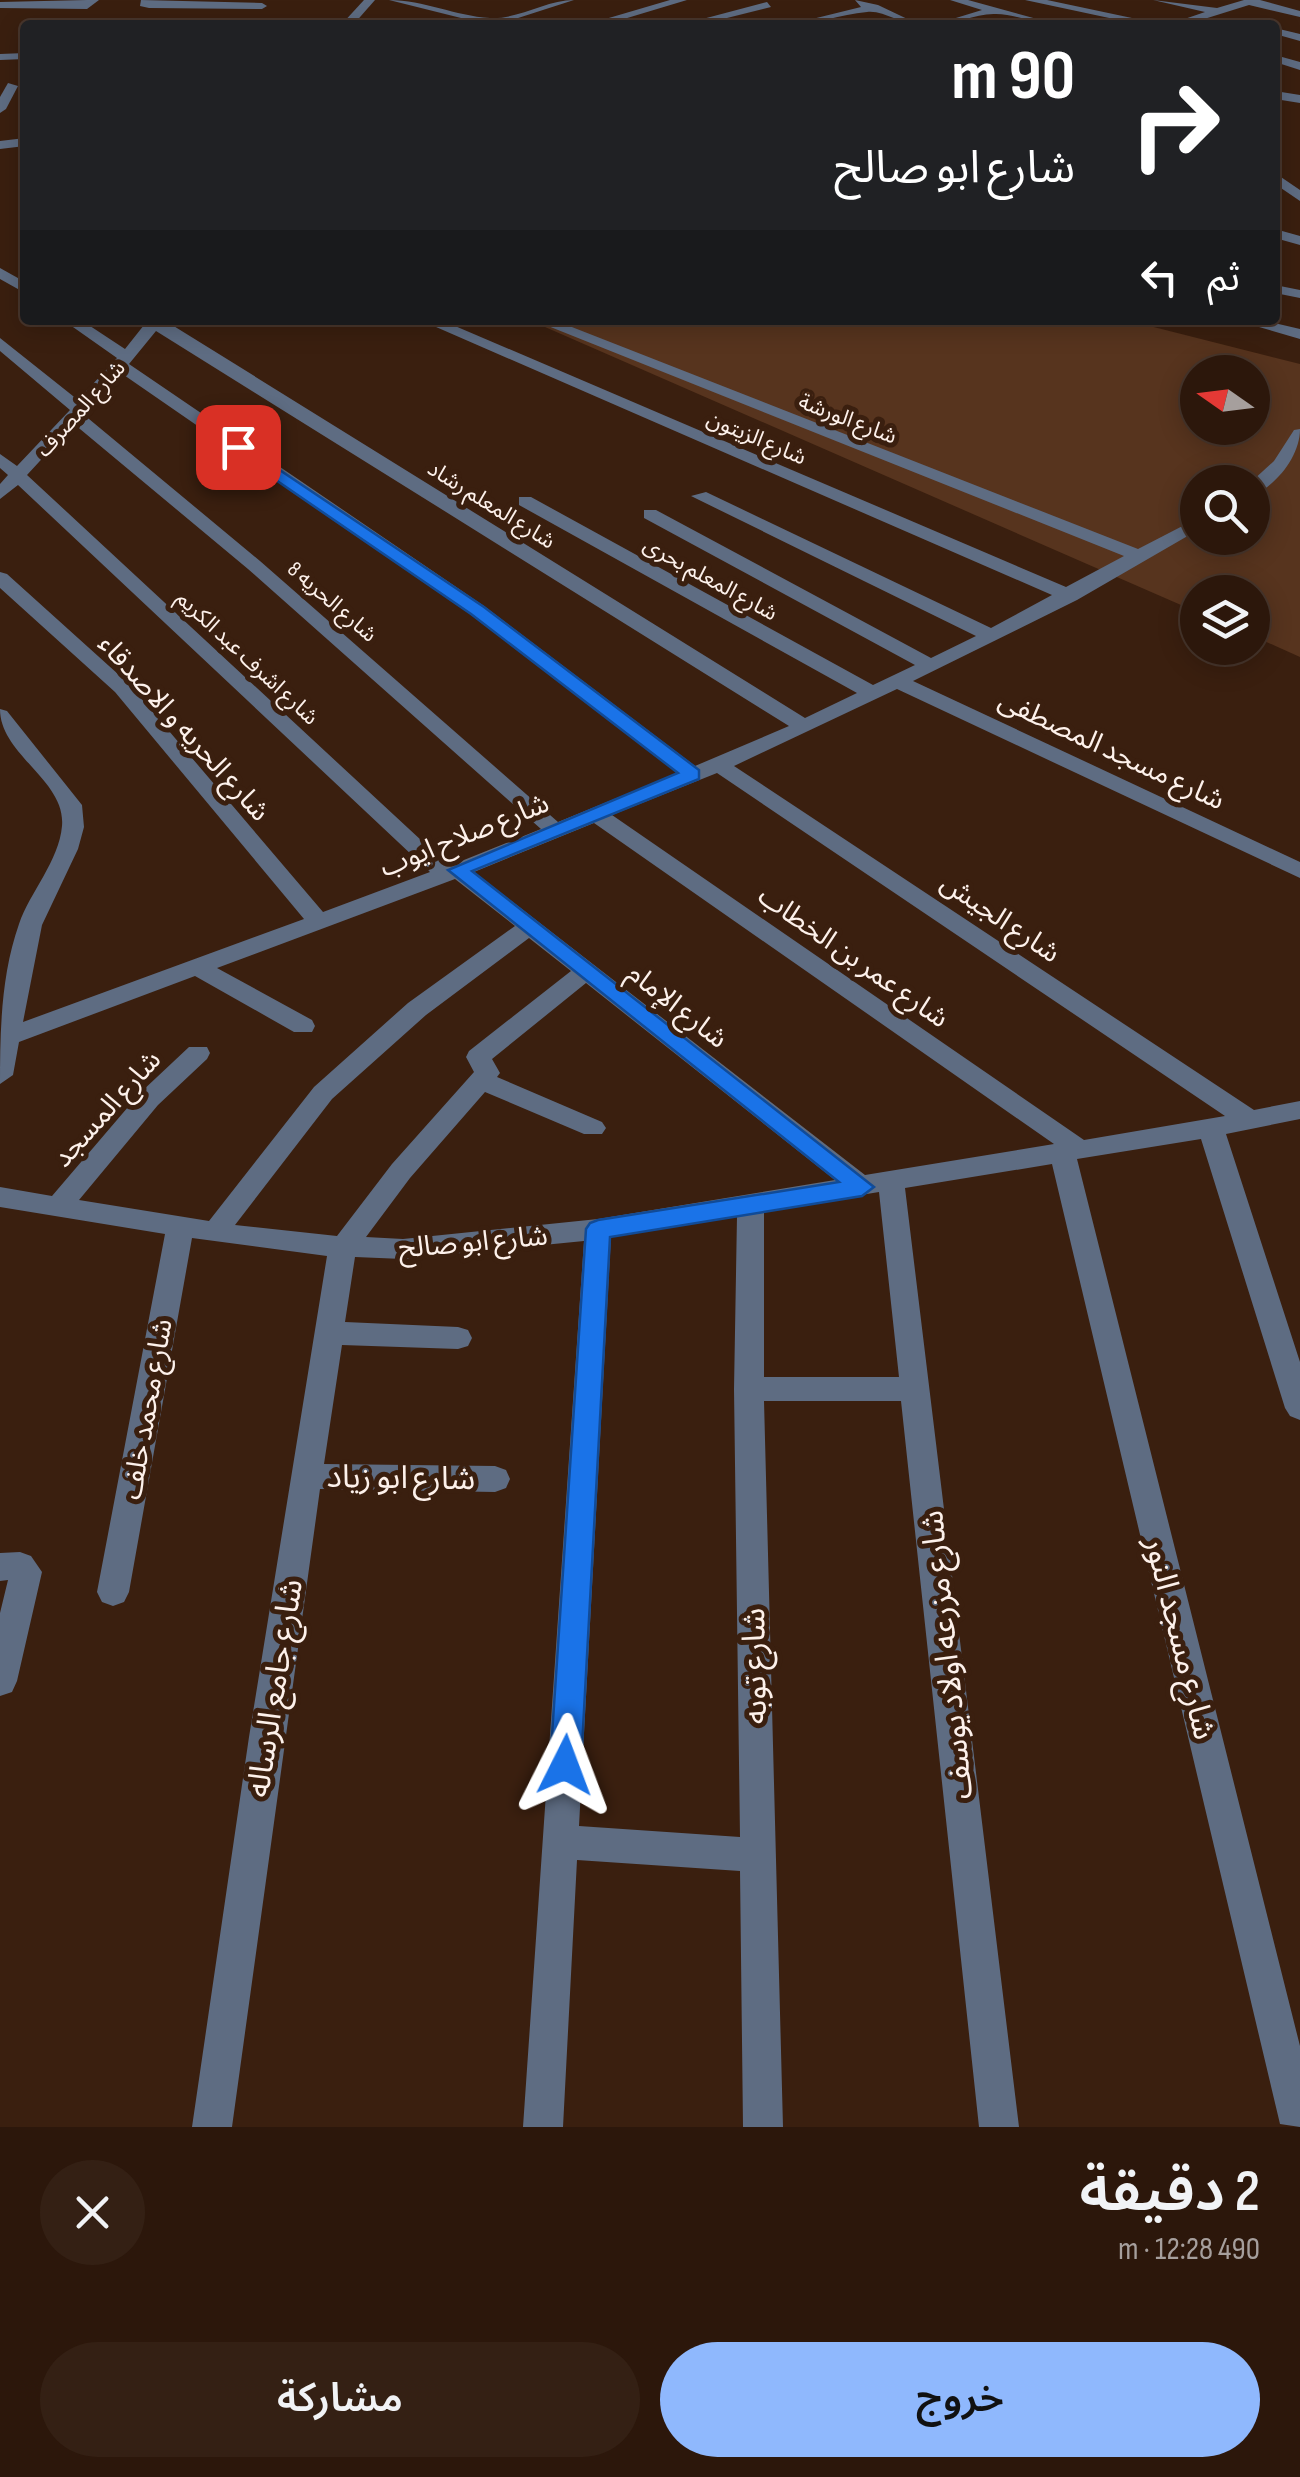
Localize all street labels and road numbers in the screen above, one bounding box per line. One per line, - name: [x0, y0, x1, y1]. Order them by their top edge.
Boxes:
- street label: شارع المصرف: [31, 355, 133, 464]
- street label: شارع الورشة: [794, 388, 900, 452]
- street label: شارع الزيتون: [702, 405, 810, 473]
- street label: شارع المعلم رشاد: [421, 455, 560, 557]
- street label: شارع المعلم بحرى: [637, 531, 782, 629]
- street label: شارع الحريه 8: [280, 556, 382, 650]
- street label: شارع اشرف عبد الكريم: [169, 585, 324, 733]
- street label: شارع الحريه و الاصدقاء: [89, 628, 276, 830]
- street label: شارع مسجد المصطفى: [992, 683, 1230, 820]
- street label: شارع صلاح ايوب: [375, 786, 555, 887]
- street label: شارع الجيش: [933, 866, 1066, 973]
- street label: شارع عمر بن الخطاب: [750, 879, 955, 1038]
- street label: شارع الإمام: [618, 957, 734, 1058]
- street label: شارع المسجد: [46, 1044, 170, 1176]
- street label: شارع ابو صالح: [397, 1220, 549, 1268]
- street label: شارع محمد خلف: [115, 1316, 183, 1503]
- street label: شارع ابو زياد: [326, 1458, 476, 1502]
- street label: شارع مزرعه اولاد يوسف: [913, 1508, 985, 1801]
- street label: شارع مسجد النور: [1132, 1532, 1224, 1745]
- street label: شارع جامع الرساله: [239, 1576, 315, 1801]
- street label: شارع توبه: [735, 1607, 779, 1724]

